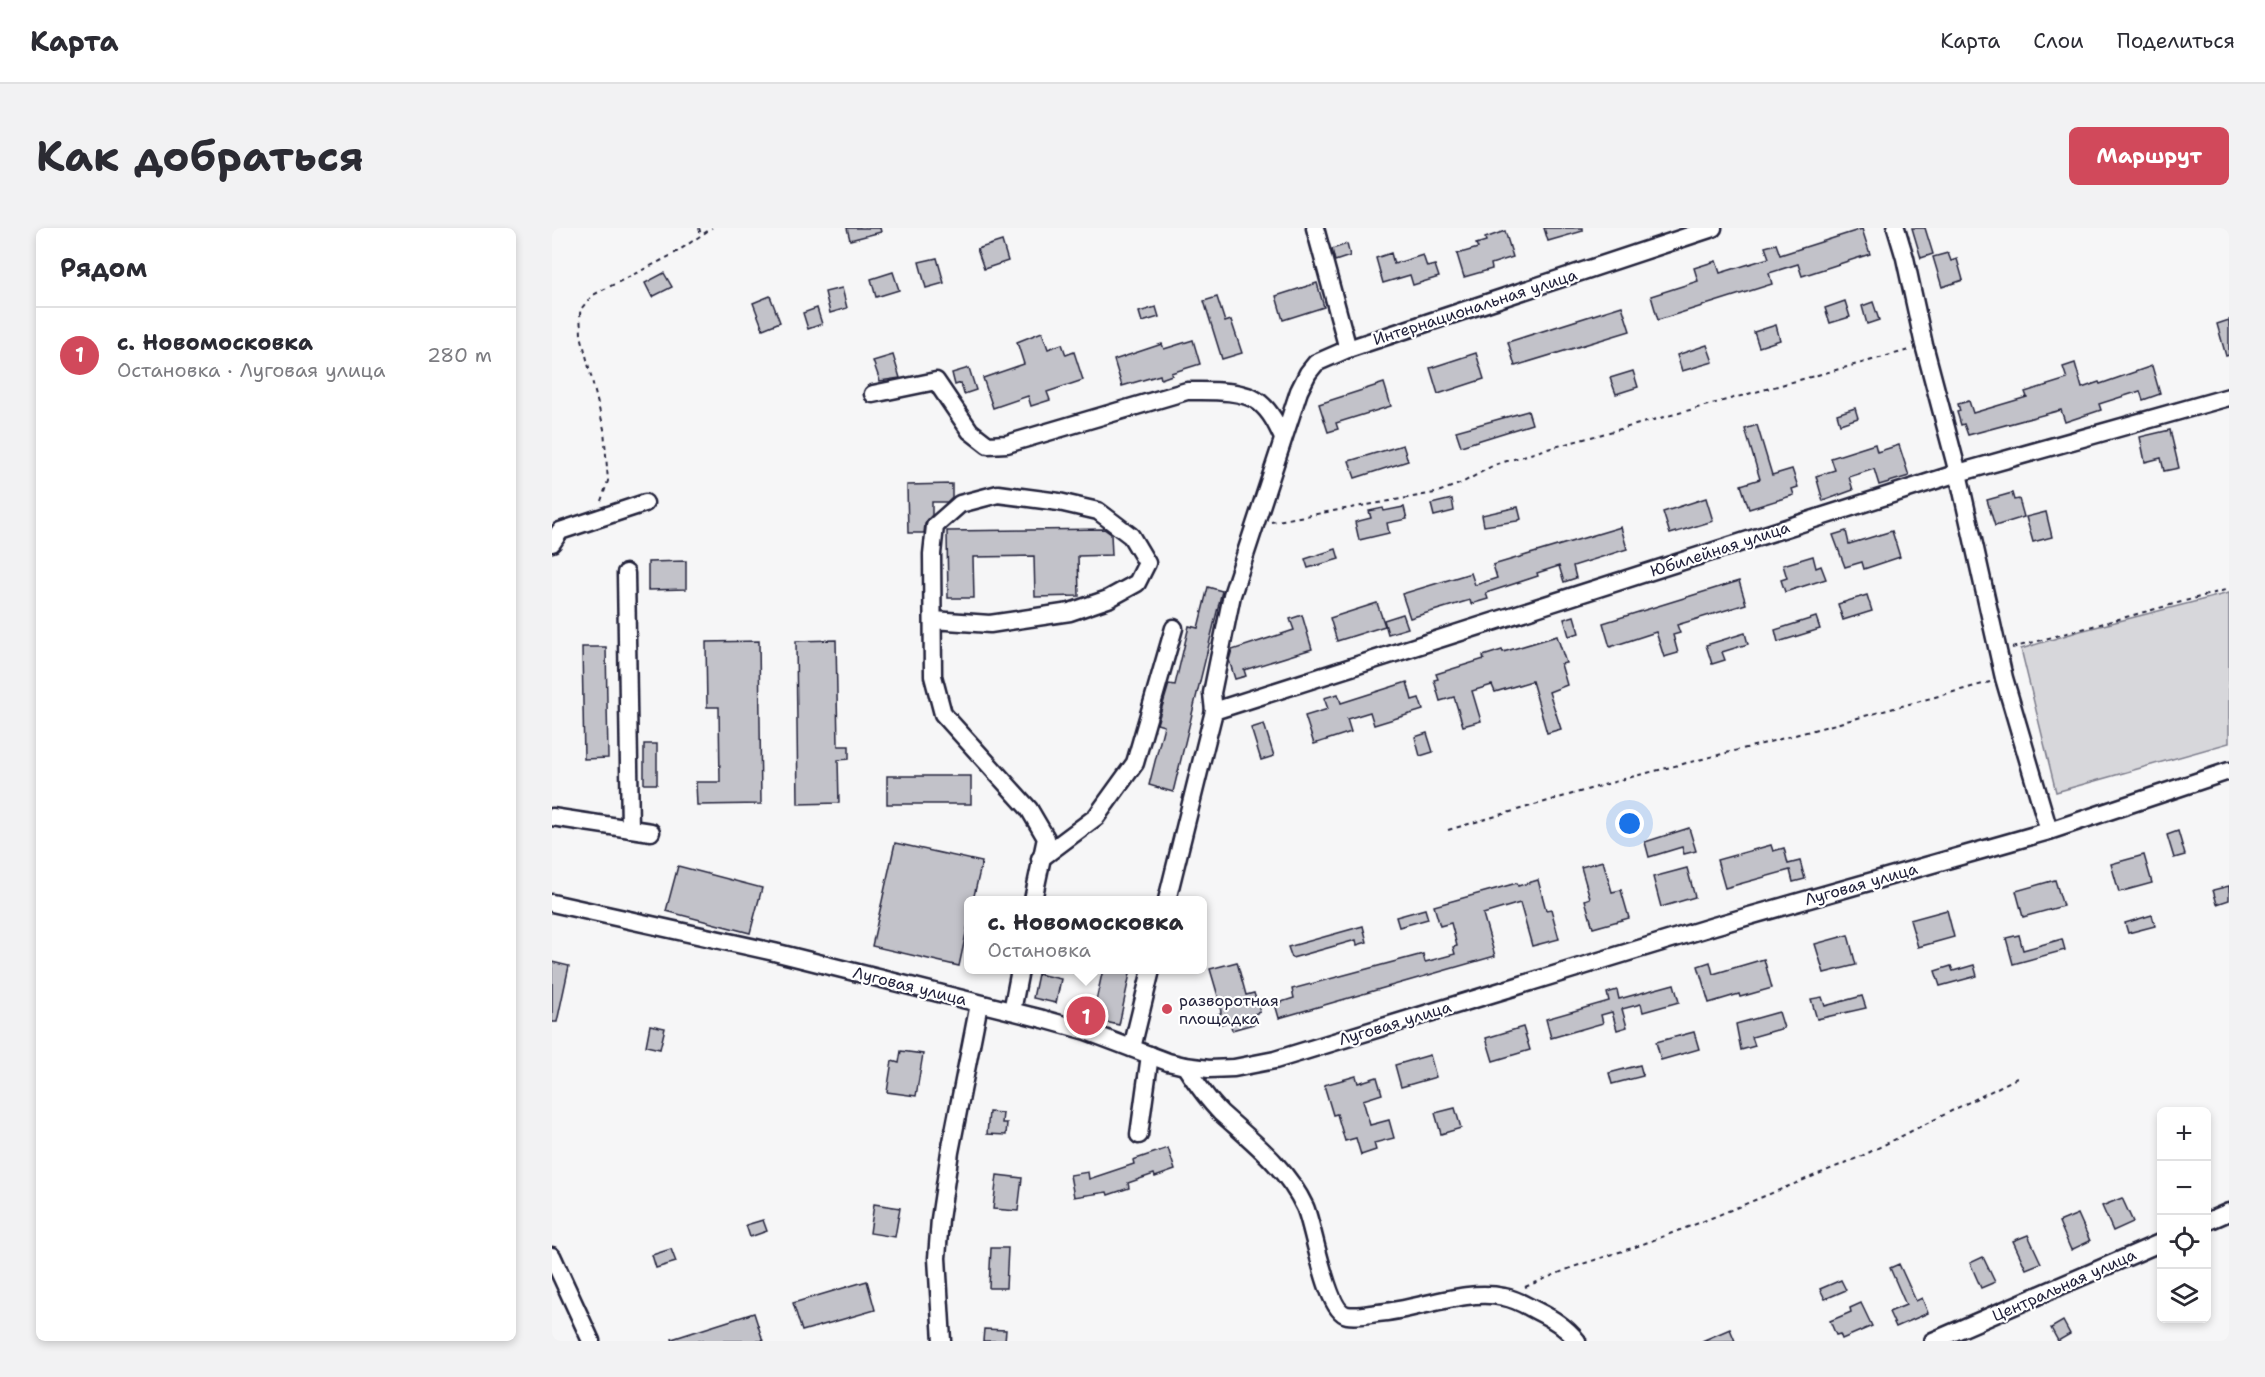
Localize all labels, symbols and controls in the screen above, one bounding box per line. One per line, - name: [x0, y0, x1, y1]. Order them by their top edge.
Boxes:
- text: Карта: [30, 22, 119, 60]
- text: Карта: [1940, 27, 2000, 55]
- text: Слои: [2033, 27, 2084, 55]
- text: Поделиться: [2117, 27, 2235, 55]
- button: Маршрут: [2069, 127, 2229, 185]
- text: Как добраться: [36, 128, 364, 184]
- text: Рядом: [60, 250, 147, 285]
- street label: Интернациональная улица: [1370, 264, 1580, 350]
- text: с. Новомосковка: [117, 328, 313, 357]
- text: 1: [75, 342, 84, 368]
- text: 280 m: [427, 342, 492, 368]
- text: Остановка · Луговая улица: [117, 357, 385, 383]
- street label: Юбилейная улица: [1648, 517, 1792, 581]
- your location: [1615, 809, 1644, 838]
- street label: Луговая улица: [1802, 858, 1920, 910]
- popup: [964, 896, 1207, 974]
- text: с. Новомосковка: [987, 908, 1184, 937]
- text: Остановка: [987, 937, 1091, 963]
- street label: Луговая улица: [851, 962, 969, 1010]
- place label: разворотная площадка: [1179, 990, 1279, 1029]
- pin: 1: [1066, 994, 1106, 1038]
- street label: Луговая улица: [1336, 996, 1454, 1050]
- marker: разворотная площадка: [1160, 1002, 1174, 1016]
- map controls: [2157, 1107, 2211, 1323]
- button: +: [2157, 1107, 2211, 1161]
- button: −: [2157, 1161, 2211, 1215]
- button: locate: [2157, 1215, 2211, 1269]
- street label: Центральная улица: [1989, 1244, 2139, 1326]
- button: layers: [2157, 1269, 2211, 1323]

